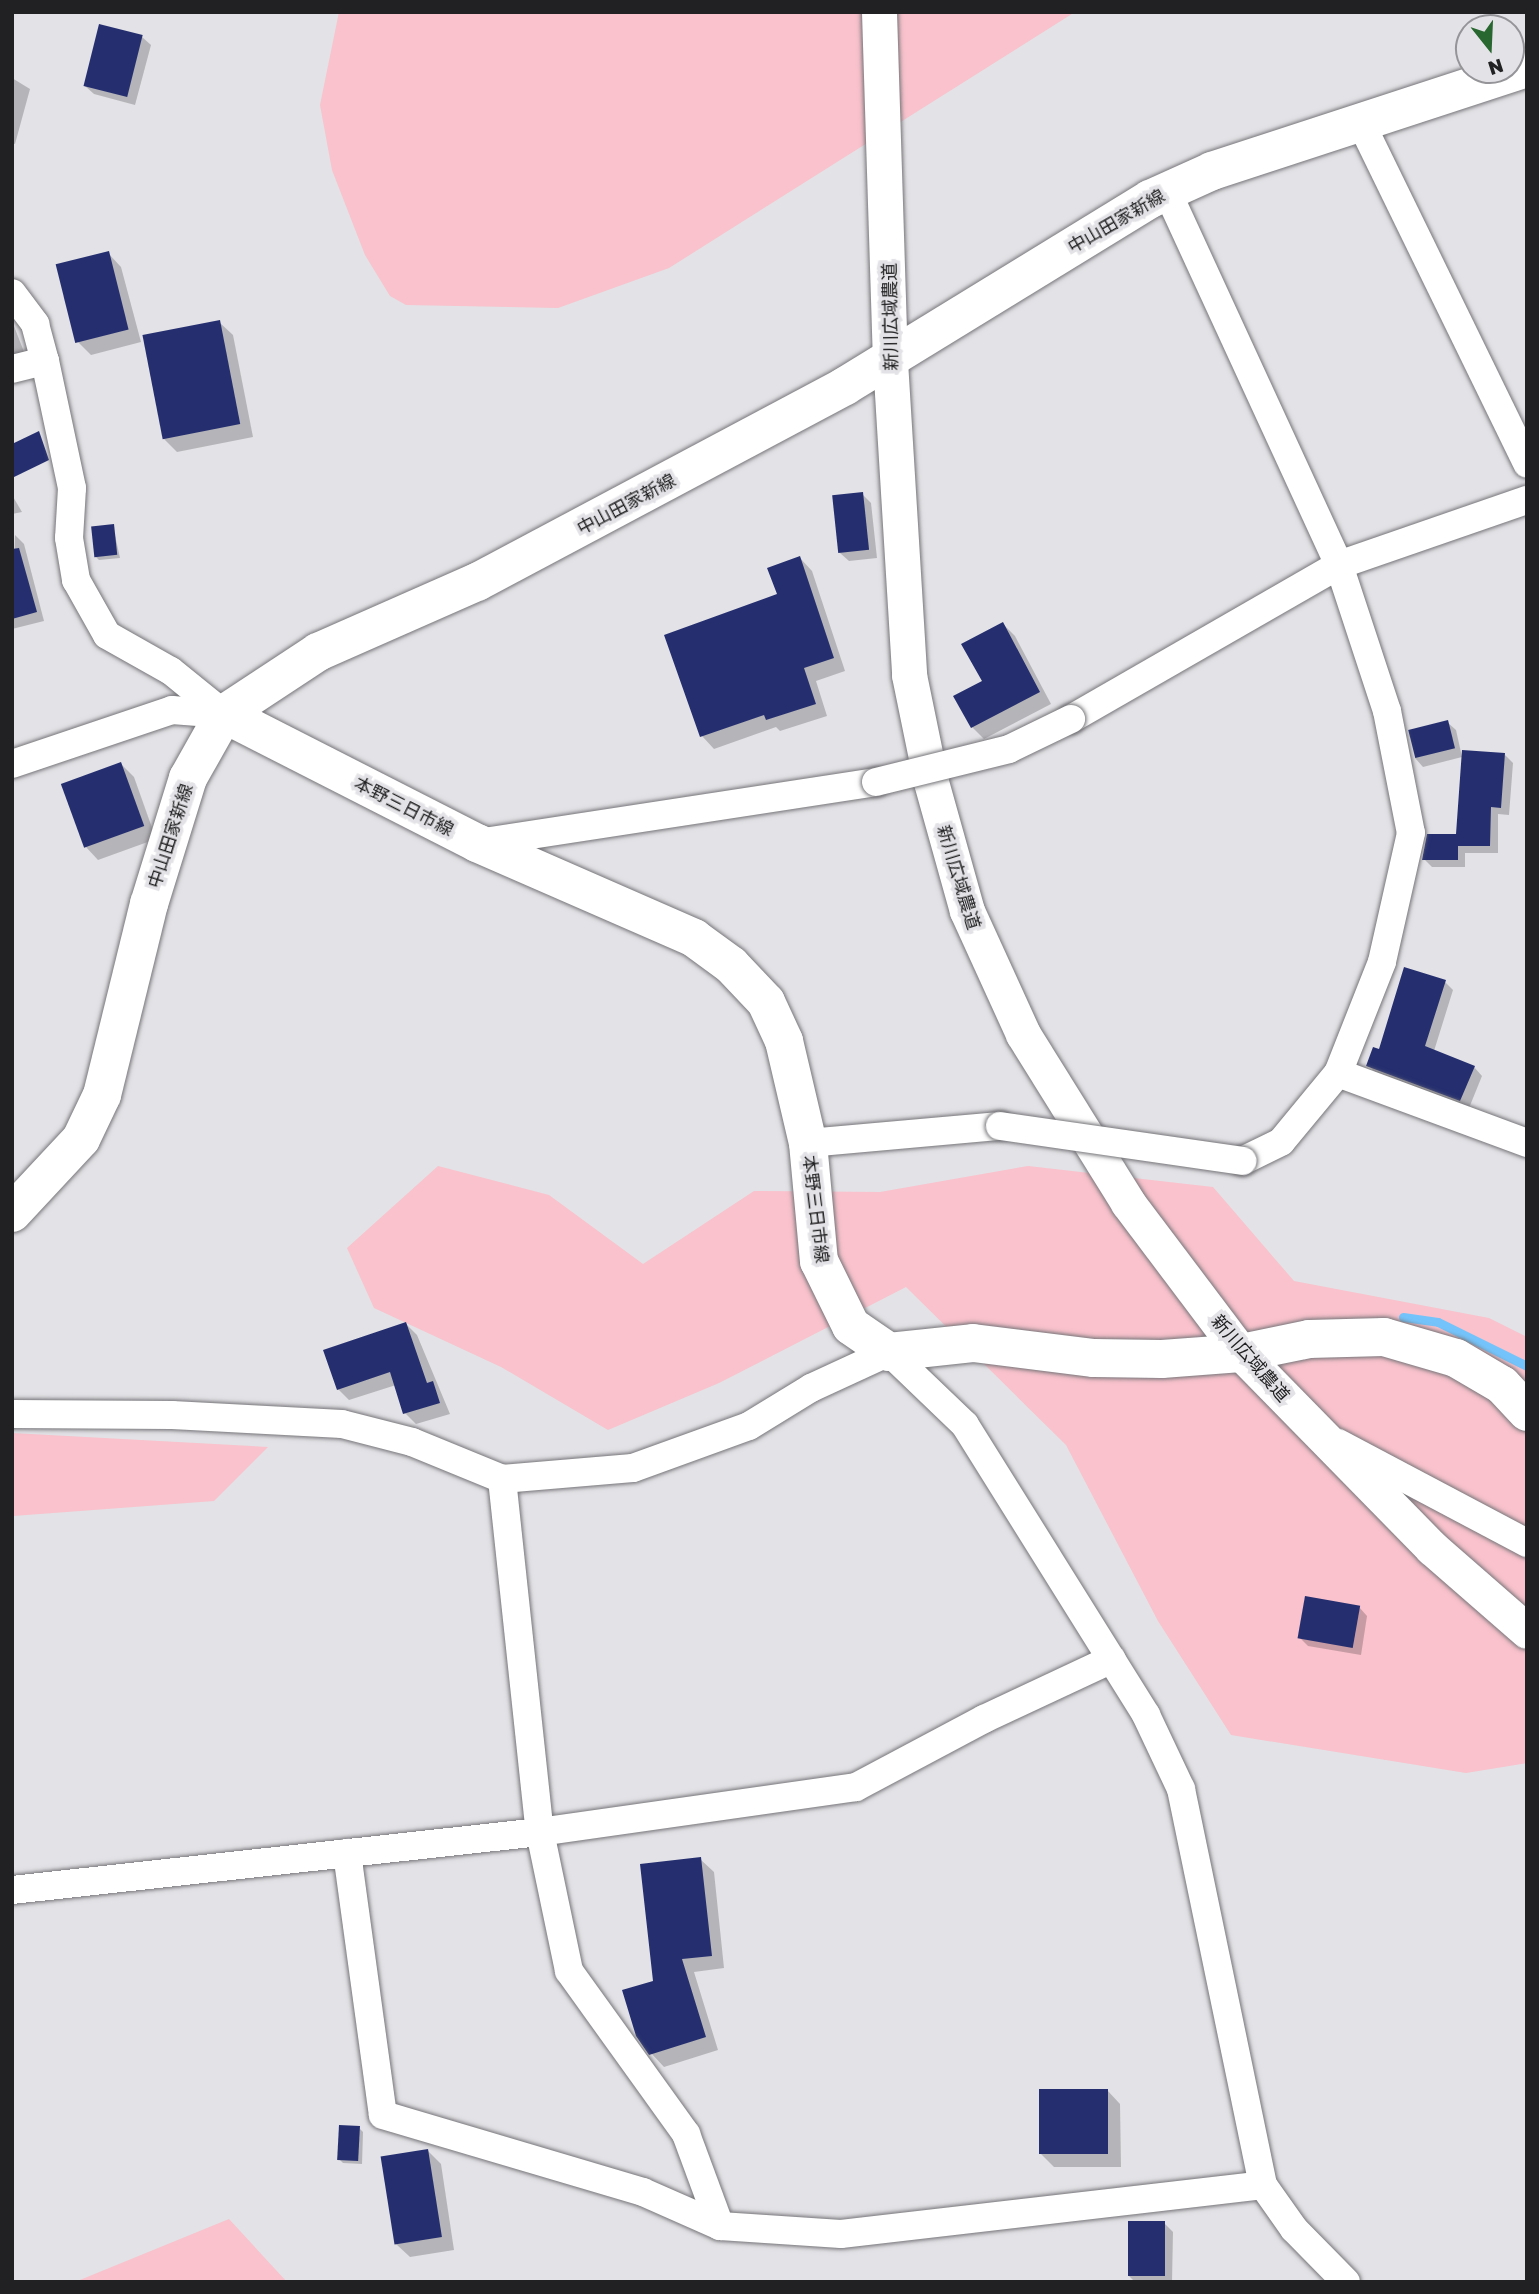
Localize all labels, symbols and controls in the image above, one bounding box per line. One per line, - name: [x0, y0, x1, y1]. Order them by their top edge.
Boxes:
- north arrow: [1455, 14, 1525, 84]
- text: N: [1486, 54, 1506, 81]
- street label: 中山田家新線: [1064, 185, 1168, 257]
- street label: 新川広域農道: [878, 263, 902, 371]
- street label: 中山田家新線: [573, 469, 679, 539]
- street label: 本野三日市線: [351, 772, 457, 840]
- street label: 中山田家新線: [143, 781, 197, 891]
- street label: 新川広域農道: [933, 822, 985, 932]
- street label: 本野三日市線: [799, 1154, 833, 1264]
- street label: 新川広域農道: [1207, 1310, 1295, 1406]

